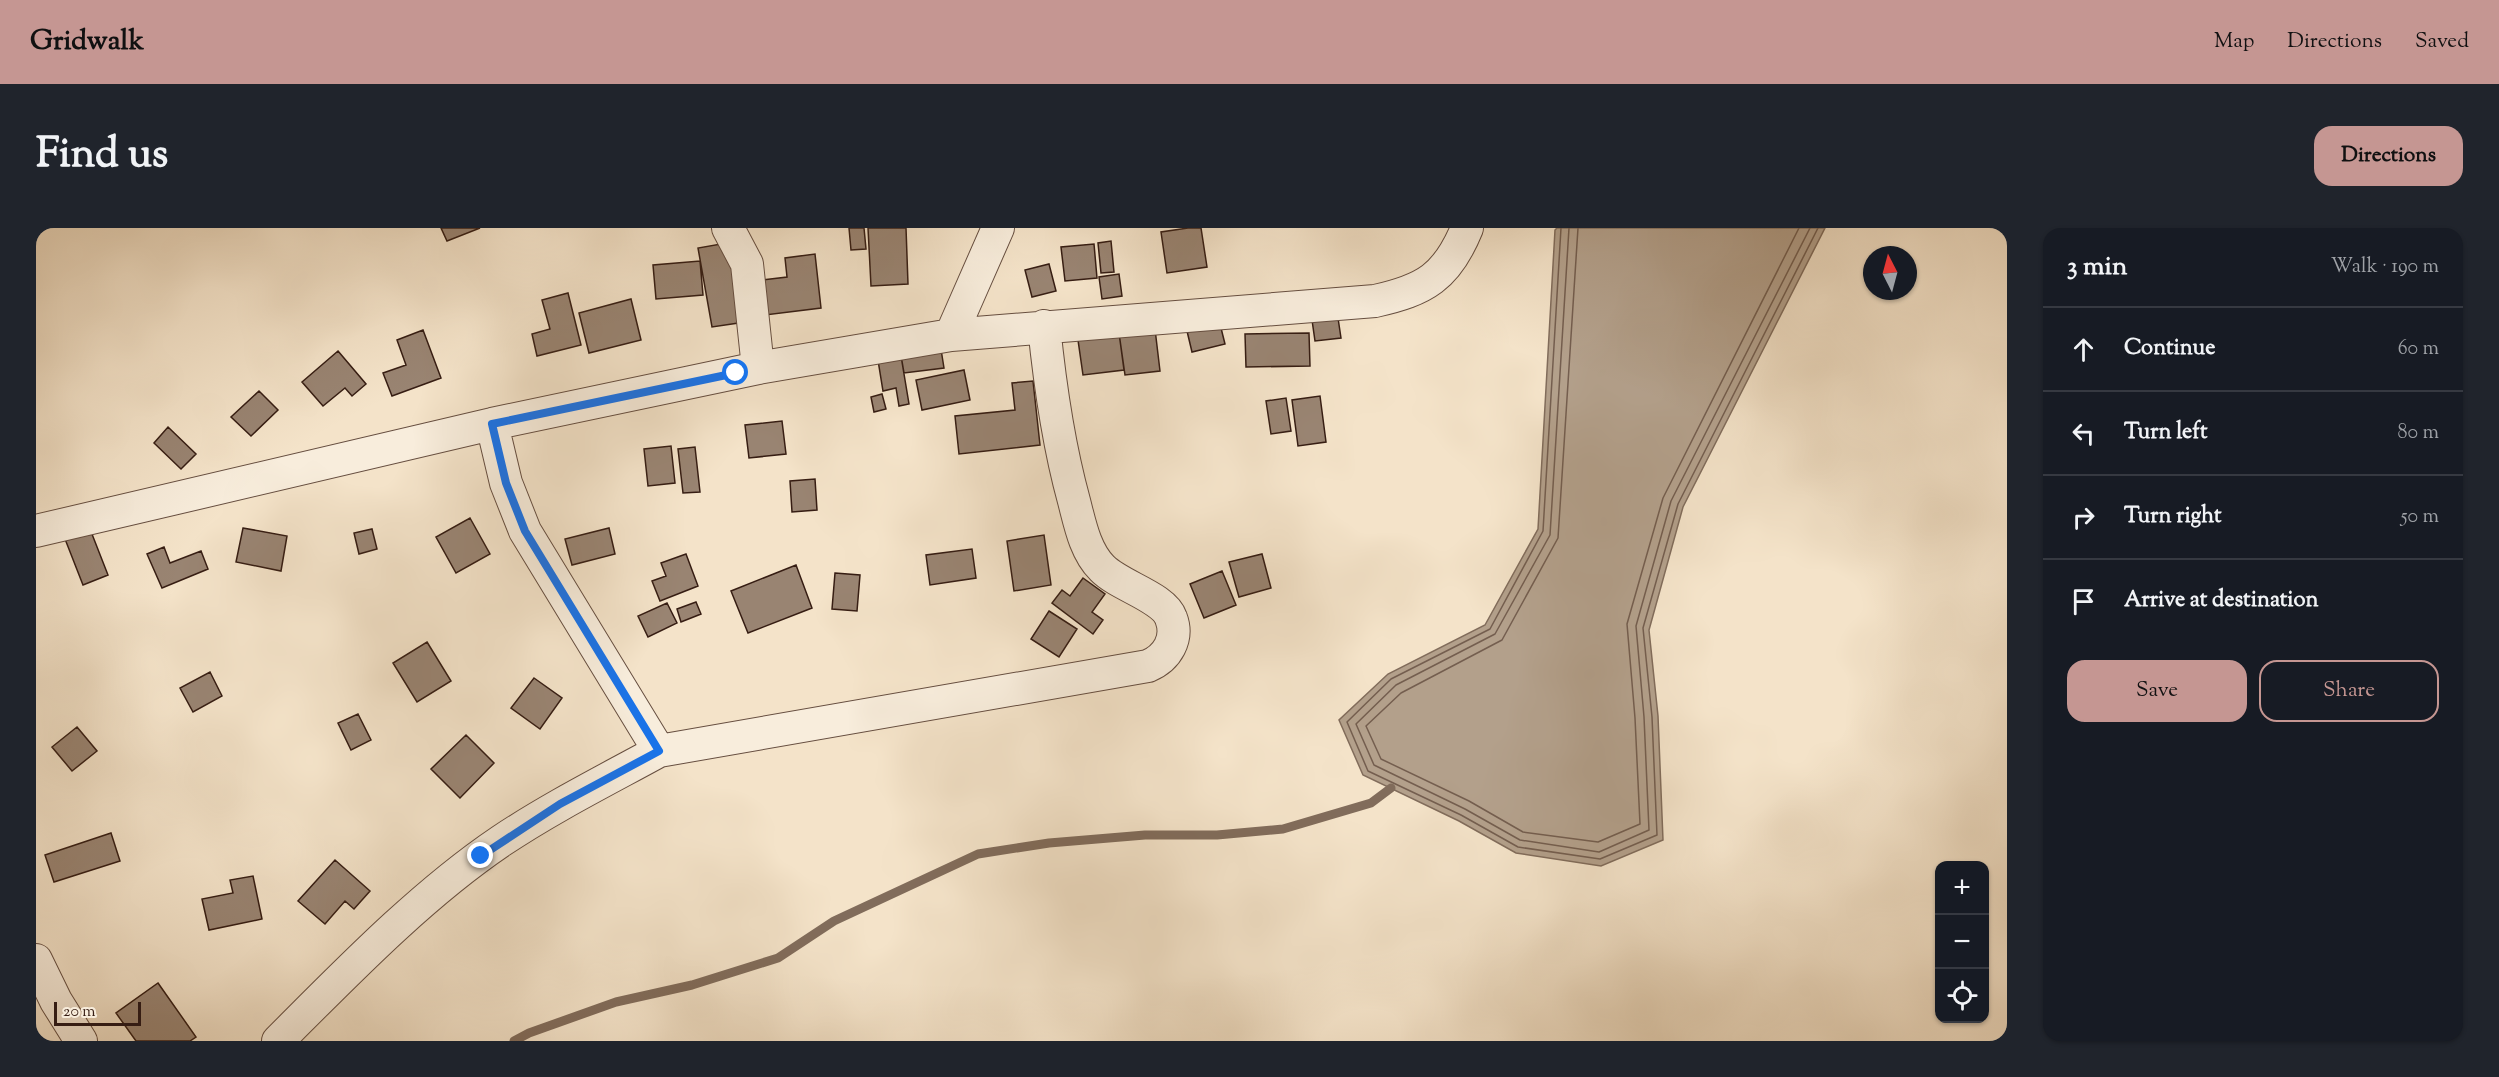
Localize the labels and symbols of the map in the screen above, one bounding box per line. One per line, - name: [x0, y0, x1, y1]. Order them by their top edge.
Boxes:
- north arrow: [1863, 246, 1917, 300]
- route start: [722, 359, 748, 385]
- route end: [467, 842, 493, 868]
- scale bar: [54, 999, 141, 1026]

